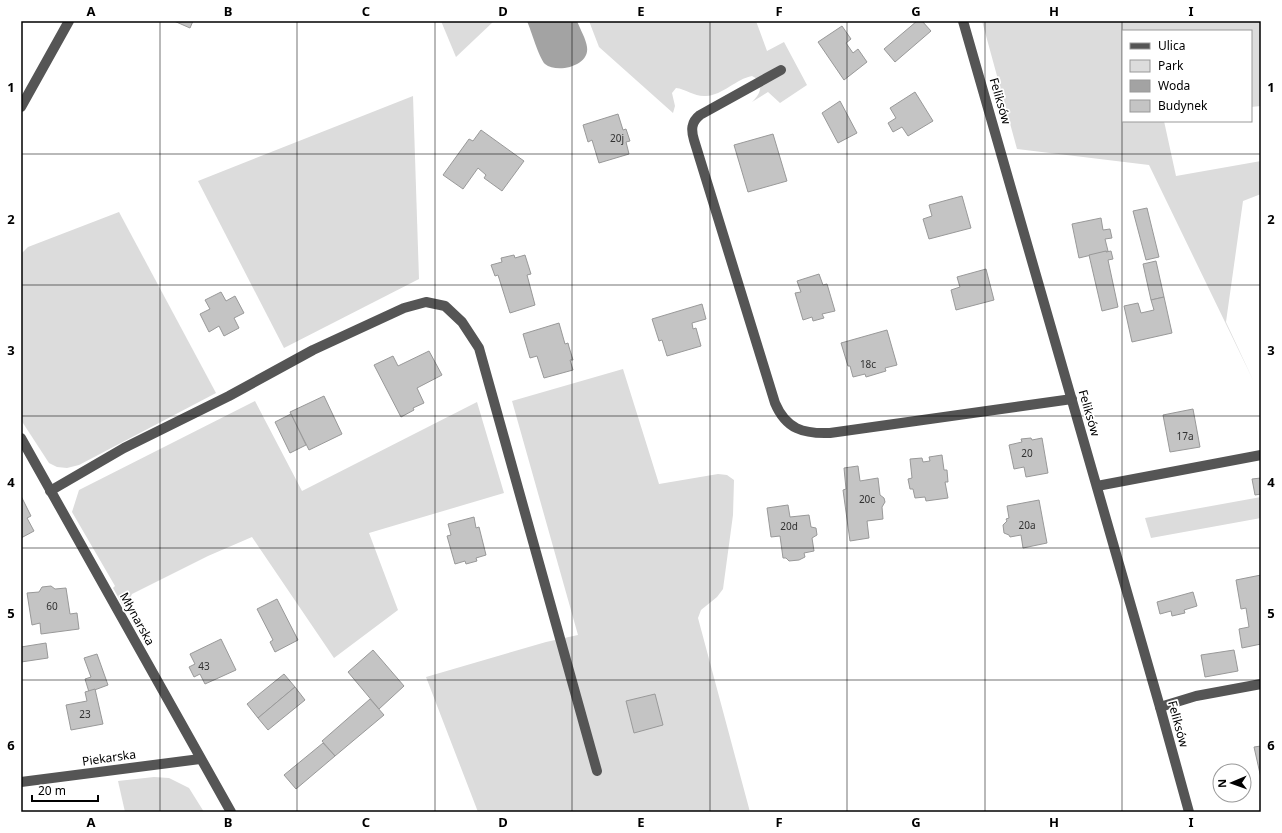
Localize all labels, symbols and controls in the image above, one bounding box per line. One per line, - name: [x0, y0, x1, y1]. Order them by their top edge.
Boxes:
- text: A: [87, 2, 96, 20]
- text: B: [224, 2, 232, 20]
- text: C: [362, 2, 370, 20]
- text: D: [498, 2, 508, 20]
- text: E: [637, 2, 645, 20]
- text: F: [775, 2, 783, 20]
- text: G: [911, 2, 921, 20]
- text: H: [1049, 2, 1059, 20]
- text: I: [1188, 2, 1194, 20]
- legend: [1122, 30, 1252, 122]
- text: Ulica: [1158, 37, 1185, 54]
- text: Park: [1158, 57, 1184, 74]
- street label: Feliksów: [986, 76, 1015, 127]
- text: Woda: [1158, 77, 1190, 94]
- text: 1: [7, 78, 15, 96]
- text: 1: [1267, 78, 1275, 96]
- text: Budynek: [1158, 97, 1208, 114]
- house number: 20j: [610, 131, 624, 145]
- text: 2: [7, 210, 15, 228]
- text: 2: [1267, 210, 1275, 228]
- text: 3: [7, 341, 15, 359]
- text: 3: [1267, 341, 1275, 359]
- house number: 18c: [860, 357, 876, 371]
- street label: Feliksów: [1075, 388, 1104, 439]
- house number: 17a: [1176, 429, 1194, 443]
- house number: 20: [1021, 446, 1033, 460]
- text: 4: [7, 473, 15, 491]
- text: 4: [1267, 473, 1275, 491]
- house number: 20c: [859, 492, 875, 506]
- house number: 20a: [1018, 518, 1036, 532]
- house number: 20d: [780, 519, 798, 533]
- street label: Młynarska: [116, 589, 159, 648]
- house number: 60: [46, 599, 58, 613]
- text: 5: [7, 604, 15, 622]
- text: 5: [1267, 604, 1275, 622]
- house number: 43: [198, 659, 210, 673]
- street label: Feliksów: [1164, 699, 1193, 750]
- house number: 23: [79, 707, 91, 721]
- text: 6: [7, 736, 15, 754]
- text: 6: [1267, 736, 1275, 754]
- street label: Piekarska: [81, 745, 137, 770]
- north arrow: [1212, 763, 1252, 803]
- scale bar: [32, 777, 98, 803]
- text: N: [1214, 779, 1229, 788]
- text: 20 m: [38, 782, 66, 799]
- text: A: [87, 813, 96, 831]
- text: B: [224, 813, 232, 831]
- text: C: [362, 813, 370, 831]
- text: D: [498, 813, 508, 831]
- text: E: [637, 813, 645, 831]
- text: F: [775, 813, 783, 831]
- text: G: [911, 813, 921, 831]
- text: H: [1049, 813, 1059, 831]
- text: I: [1188, 813, 1194, 831]

